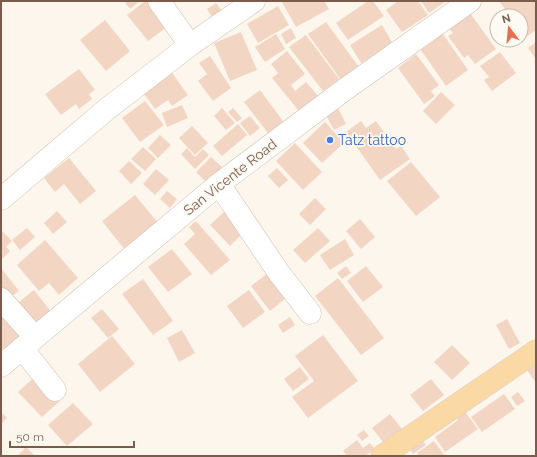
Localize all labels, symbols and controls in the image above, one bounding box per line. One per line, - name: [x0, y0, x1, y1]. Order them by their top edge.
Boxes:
- north arrow: [489, 8, 529, 48]
- text: N: [501, 11, 512, 26]
- place label: Tatz tattoo: [338, 132, 406, 148]
- marker: Tatz tattoo: [325, 135, 335, 145]
- street label: San Vicente Road: [180, 136, 280, 218]
- scale bar: [10, 423, 134, 449]
- text: 50 m: [16, 430, 44, 444]

